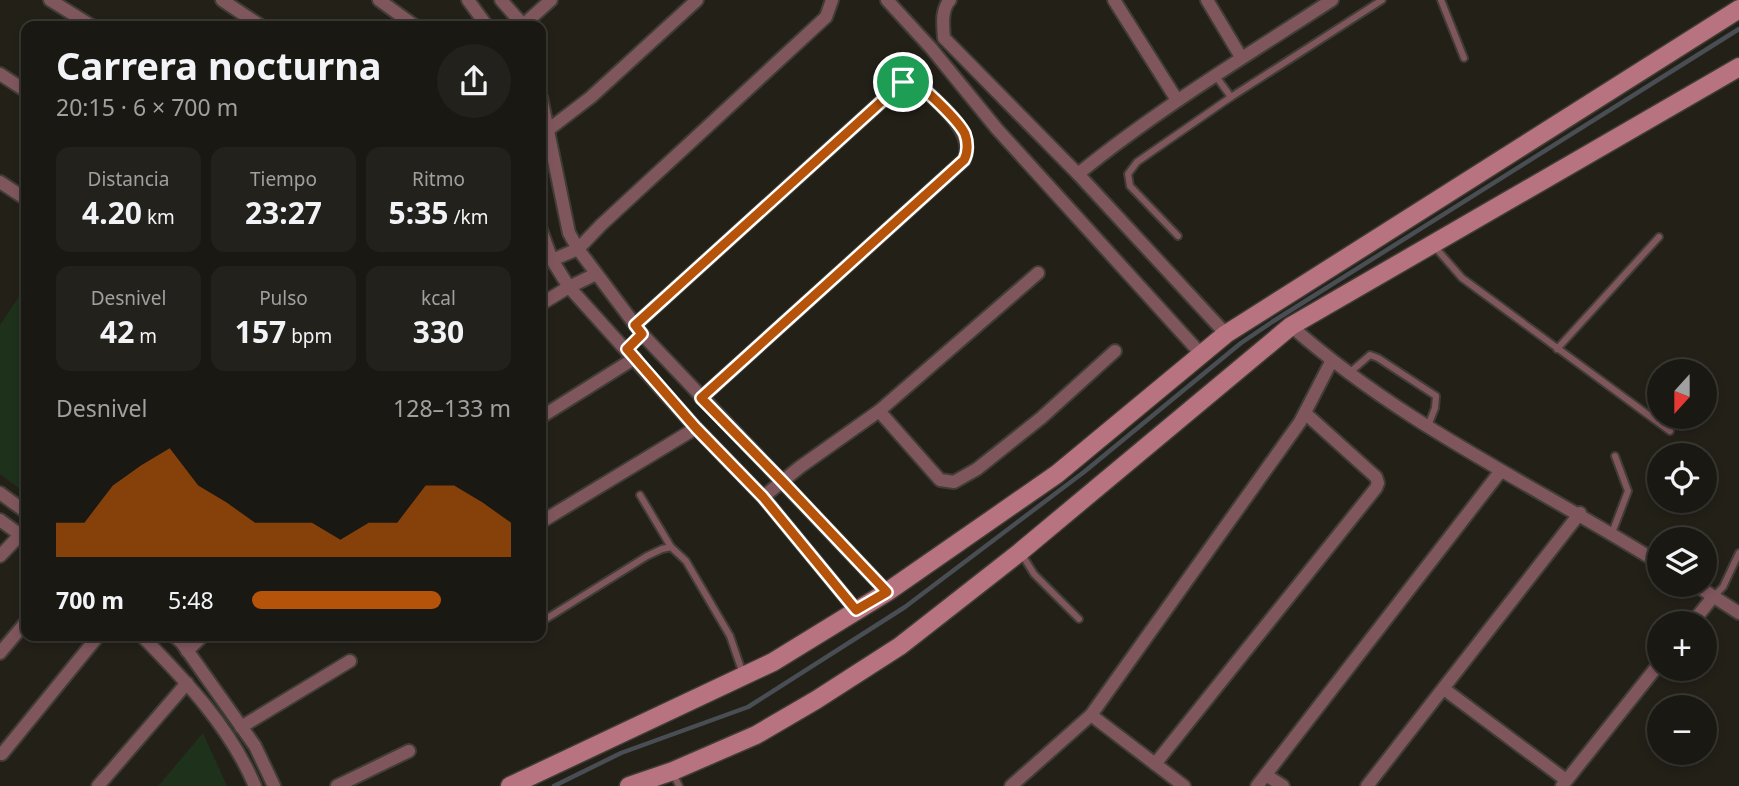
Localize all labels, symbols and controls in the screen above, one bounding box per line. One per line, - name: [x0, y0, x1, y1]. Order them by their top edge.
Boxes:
- text: Carrera nocturna: [56, 39, 382, 91]
- button: share: [437, 44, 511, 118]
- pin: [873, 52, 933, 112]
- icon: arrive: [884, 63, 922, 101]
- text: 20:15 · 6 × 700 m: [56, 91, 238, 123]
- text: Distancia: [88, 166, 169, 192]
- text: Tiempo: [250, 166, 317, 192]
- text: Ritmo: [412, 166, 465, 192]
- text: 4.20: [82, 192, 142, 233]
- text: 23:27: [245, 192, 322, 233]
- text: 5:35: [389, 192, 449, 233]
- text: km: [142, 204, 175, 230]
- text: /km: [449, 204, 488, 230]
- text: Desnivel: [91, 285, 166, 311]
- text: Pulso: [259, 285, 308, 311]
- text: kcal: [421, 285, 456, 311]
- text: 42: [100, 311, 134, 352]
- text: 157: [235, 311, 286, 352]
- text: 330: [413, 311, 464, 352]
- text: m: [134, 323, 157, 349]
- text: bpm: [286, 323, 332, 349]
- north arrow: [1647, 359, 1717, 429]
- map controls: [1647, 359, 1717, 765]
- text: Desnivel: [56, 392, 148, 424]
- text: 128–133 m: [393, 392, 511, 424]
- button: locate: [1647, 443, 1717, 513]
- button: layers: [1647, 527, 1717, 597]
- text: 700 m: [56, 584, 124, 616]
- text: 5:48: [168, 584, 214, 616]
- button: +: [1647, 611, 1717, 681]
- button: −: [1647, 695, 1717, 765]

